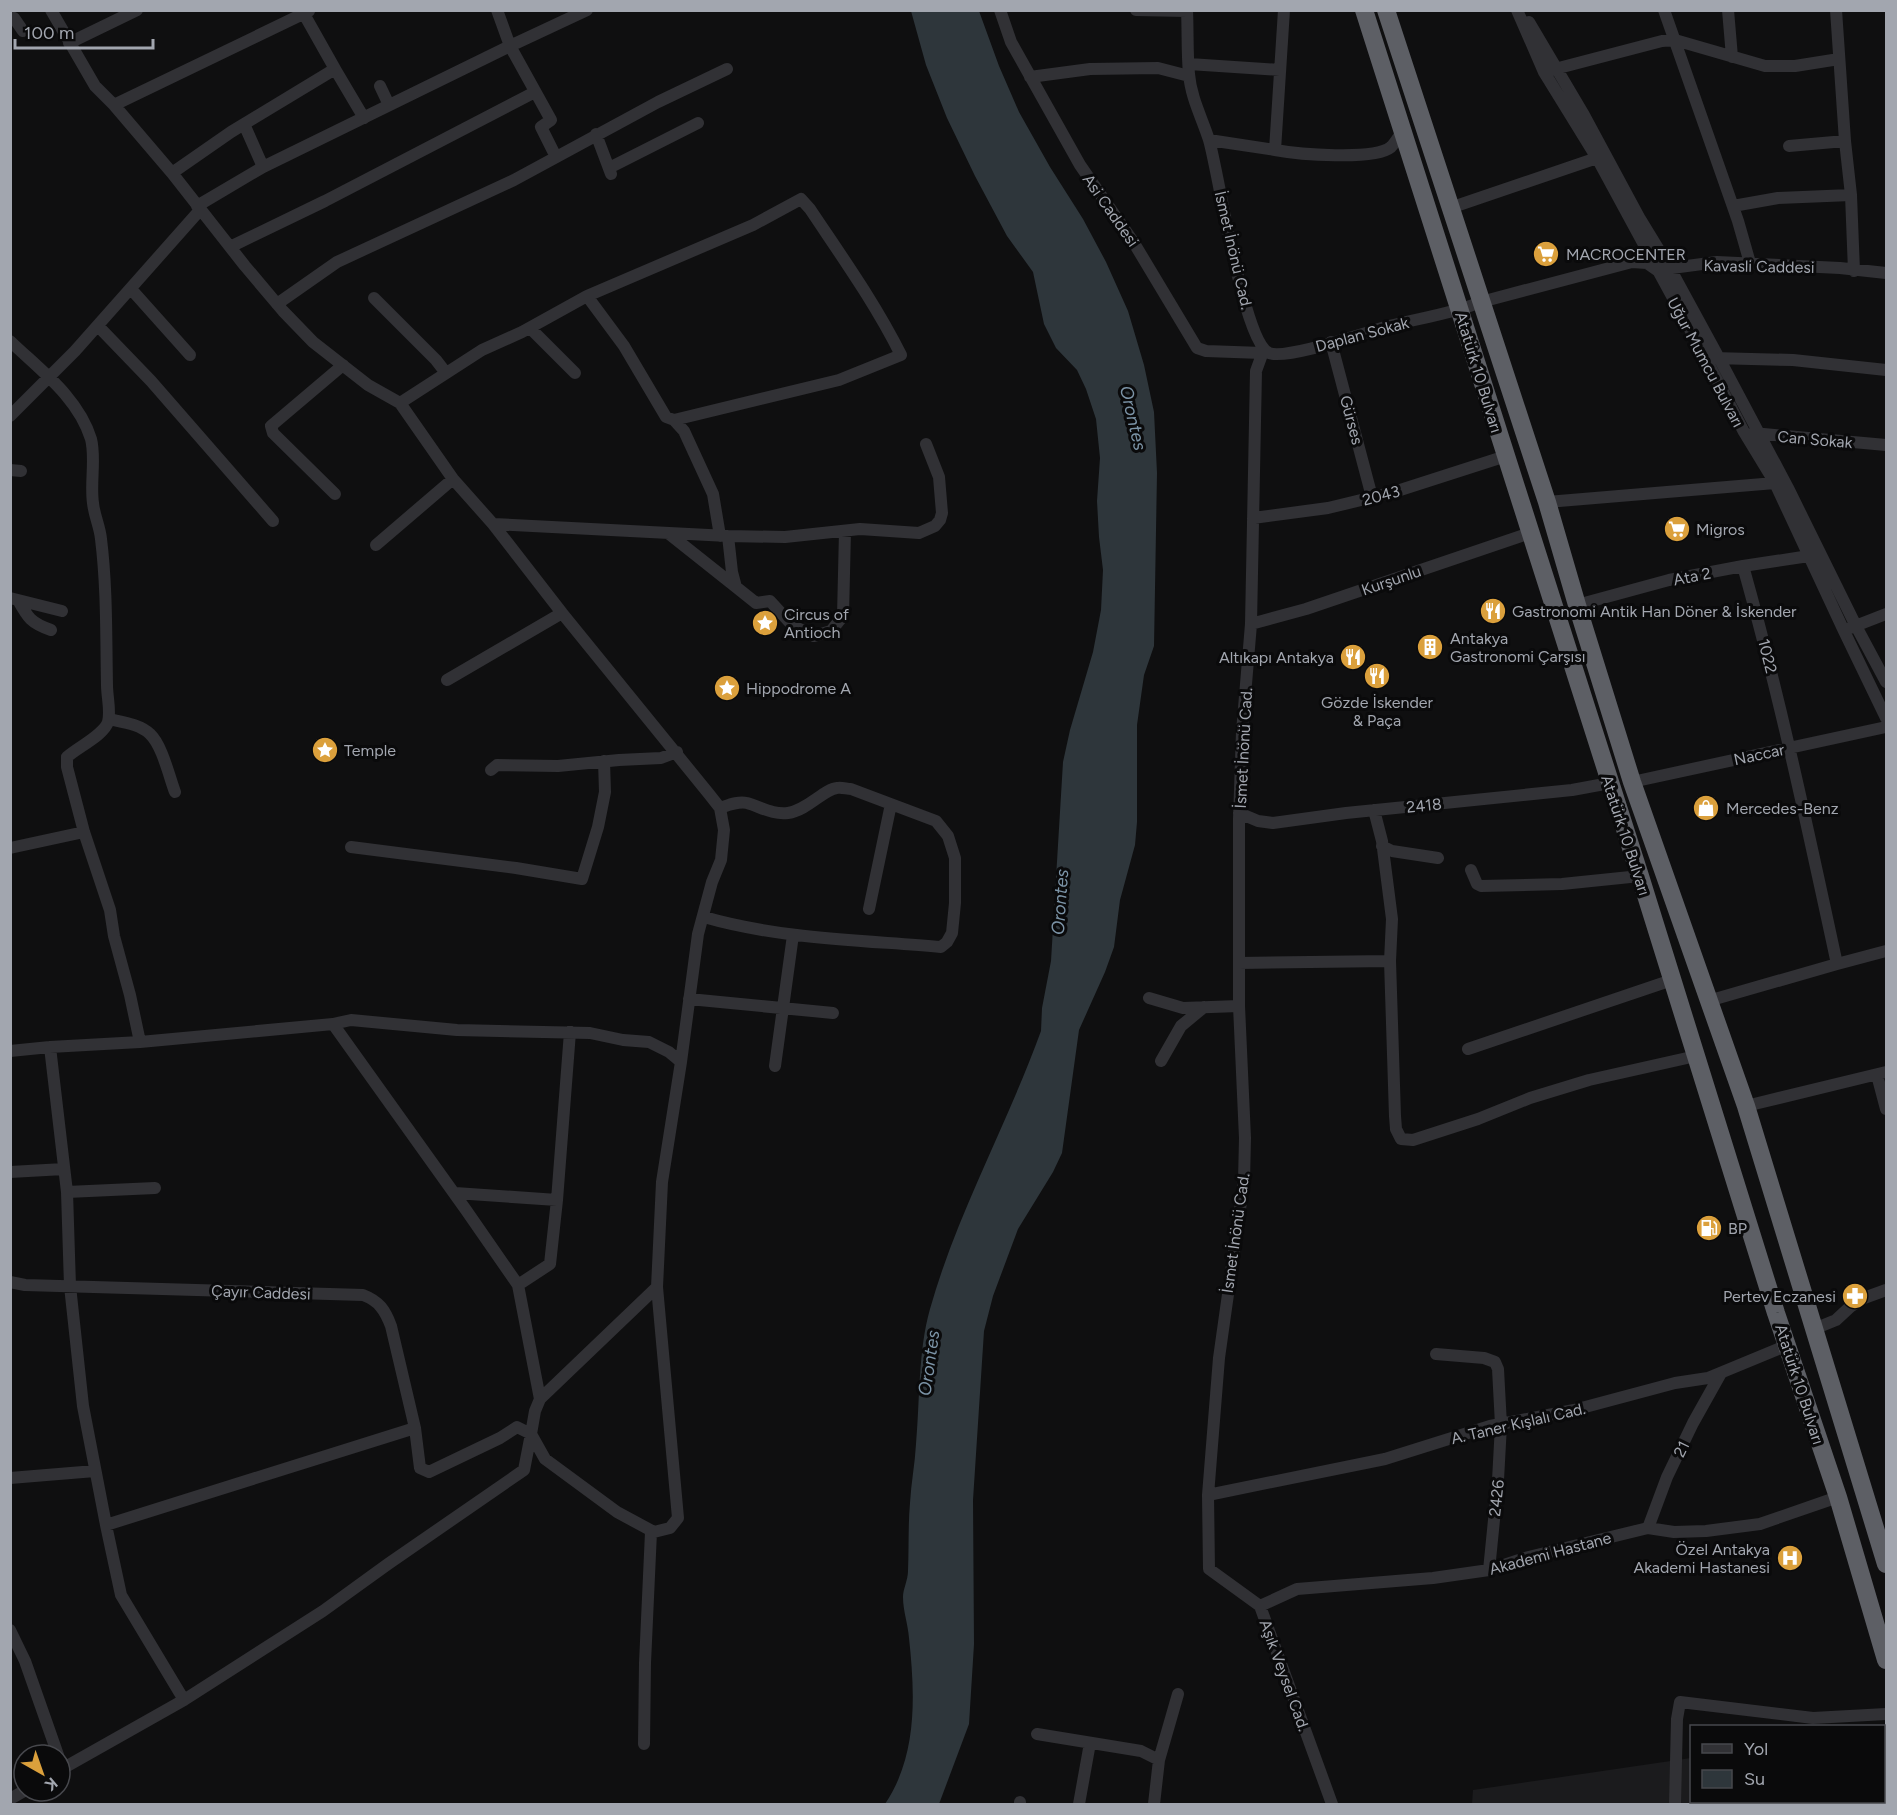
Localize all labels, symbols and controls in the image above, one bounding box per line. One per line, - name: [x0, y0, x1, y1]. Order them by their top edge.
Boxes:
- scale bar: [15, 12, 153, 50]
- text: 100 m: [24, 22, 74, 44]
- street label: Asi Caddesi: [1079, 170, 1143, 250]
- street label: İsmet İnönü Cad.: [1211, 189, 1256, 311]
- supermarket icon: MACROCENTER: [1531, 239, 1561, 269]
- place label: MACROCENTER: [1566, 245, 1686, 264]
- street label: Kavasli Caddesi: [1703, 256, 1815, 277]
- street label: Uğur Mumcu Bulvarı: [1663, 294, 1748, 430]
- street label: Atatürk 10 Bulvarı: [1451, 309, 1506, 435]
- street label: Daplan Sokak: [1313, 313, 1411, 356]
- water label: Orontes: [1115, 383, 1151, 453]
- street label: Gürses: [1336, 393, 1367, 447]
- street label: Can Sokak: [1777, 427, 1853, 452]
- street label: 2043: [1360, 481, 1402, 510]
- supermarket icon: Migros: [1662, 514, 1692, 544]
- place label: Migros: [1696, 520, 1745, 539]
- street label: Kurşunlu: [1359, 561, 1424, 600]
- street label: Ata 2: [1672, 564, 1713, 589]
- restaurant icon: Gastronomi Antik Han Döner & İskender: [1478, 596, 1508, 626]
- place label: Gastronomi Antik Han Döner & İskender: [1512, 602, 1797, 621]
- place label: Circus of Antioch: [784, 605, 849, 642]
- place icon: Circus of Antioch: [750, 608, 780, 638]
- place label: Antakya Gastronomi Çarşısı: [1450, 629, 1586, 666]
- building icon: Antakya Gastronomi Çarşısı: [1415, 632, 1445, 662]
- street label: 1022: [1754, 637, 1781, 675]
- restaurant icon: Altıkapı Antakya: [1338, 642, 1368, 672]
- place label: Altıkapı Antakya: [1219, 648, 1334, 667]
- restaurant icon: Gözde İskender & Paça: [1362, 661, 1392, 691]
- place icon: Hippodrome A: [712, 673, 742, 703]
- place label: Hippodrome A: [746, 679, 851, 698]
- street label: İsmet İnönü Cad.: [1231, 687, 1256, 809]
- place label: Gözde İskender & Paça: [1321, 693, 1434, 730]
- place icon: Temple: [310, 735, 340, 765]
- street label: Naccar: [1732, 740, 1787, 769]
- place label: Temple: [344, 741, 396, 760]
- street label: Atatürk 10 Bulvarı: [1597, 773, 1654, 898]
- shop icon: Mercedes-Benz: [1691, 793, 1721, 823]
- street label: 2418: [1405, 794, 1443, 817]
- place label: Mercedes-Benz: [1726, 799, 1839, 818]
- water label: Orontes: [1047, 868, 1073, 936]
- street label: İsmet İnönü Cad.: [1218, 1172, 1253, 1294]
- fuel station icon: BP: [1694, 1213, 1724, 1243]
- place label: BP: [1728, 1219, 1747, 1238]
- street label: Çayır Caddesi: [211, 1281, 311, 1304]
- pharmacy icon: Pertev Eczanesi: [1840, 1281, 1870, 1311]
- place label: Pertev Eczanesi: [1723, 1287, 1836, 1306]
- street label: Atatürk 10 Bulvarı: [1771, 1322, 1828, 1447]
- water label: Orontes: [914, 1328, 945, 1397]
- street label: A. Taner Kışlalı Cad.: [1449, 1399, 1587, 1448]
- street label: 21: [1669, 1438, 1693, 1460]
- street label: 2426: [1485, 1479, 1508, 1517]
- street label: Akademi Hastane: [1487, 1528, 1613, 1579]
- place label: Özel Antakya Akademi Hastanesi: [1633, 1540, 1770, 1577]
- hospital icon: Özel Antakya Akademi Hastanesi: [1775, 1543, 1805, 1573]
- street label: Aşık Veysel Cad.: [1256, 1617, 1314, 1734]
- legend: [1690, 1725, 1885, 1803]
- text: Yol: [1744, 1738, 1768, 1760]
- north arrow: [12, 1743, 72, 1803]
- text: Su: [1744, 1768, 1765, 1790]
- text: K: [41, 1773, 62, 1795]

